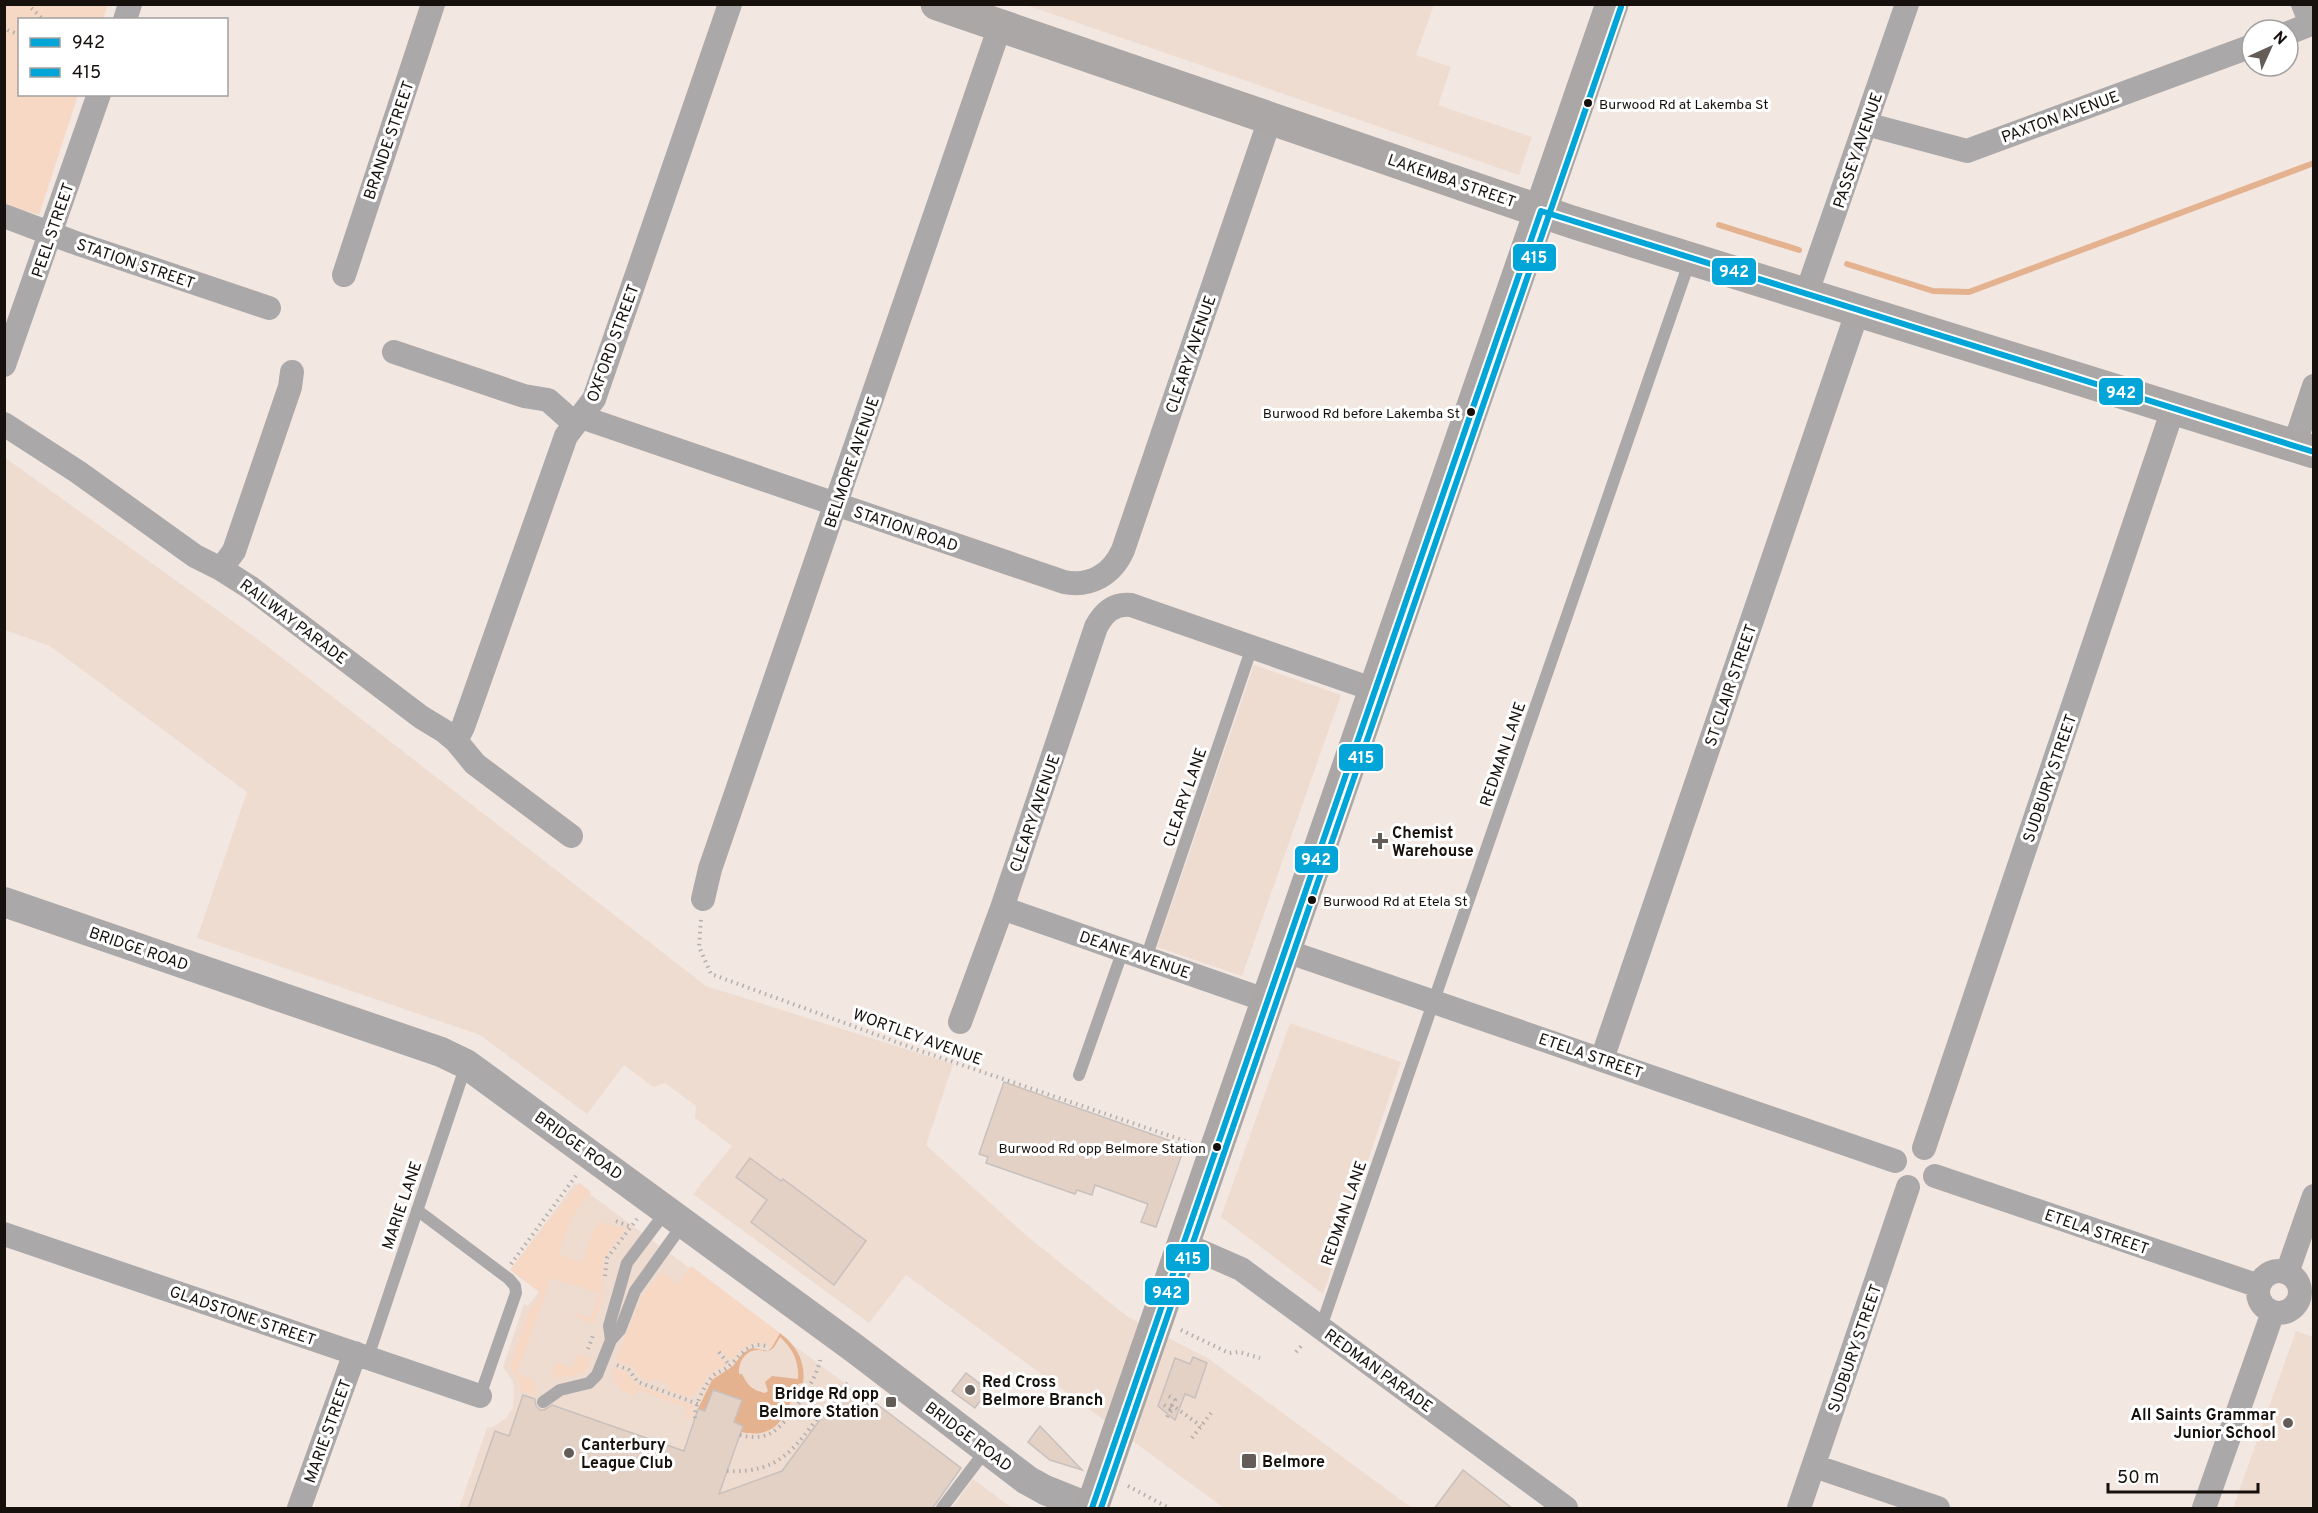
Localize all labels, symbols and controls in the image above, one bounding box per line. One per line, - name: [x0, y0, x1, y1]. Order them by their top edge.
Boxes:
- legend: [18, 18, 228, 96]
- north arrow: [2240, 18, 2300, 78]
- text: N: [2268, 28, 2290, 50]
- text: 942: [72, 32, 105, 55]
- text: 415: [72, 62, 101, 85]
- street label: BRANDE STREET: [360, 79, 420, 203]
- street label: PAXTON AVENUE: [1999, 87, 2122, 149]
- street label: PASSEY AVENUE: [1830, 90, 1888, 211]
- marker: Burwood Rd at Lakemba St: [1582, 97, 1594, 109]
- place label: Burwood Rd at Lakemba St: [1599, 97, 1769, 114]
- street label: LAKEMBA STREET: [1385, 151, 1518, 213]
- street label: PEEL STREET: [28, 181, 79, 281]
- street label: STATION STREET: [74, 235, 197, 294]
- line badge: 415: [1512, 243, 1557, 272]
- text: 415: [1521, 249, 1547, 269]
- line badge: 942: [1711, 257, 1757, 286]
- text: 942: [1719, 263, 1749, 283]
- street label: OXFORD STREET: [583, 282, 644, 405]
- street label: CLEARY AVENUE: [1162, 293, 1221, 416]
- line badge: 942: [2098, 377, 2144, 406]
- text: 942: [2106, 384, 2136, 404]
- street label: BELMORE AVENUE: [821, 394, 885, 531]
- place label: Burwood Rd before Lakemba St: [1263, 406, 1460, 423]
- marker: Burwood Rd before Lakemba St: [1465, 406, 1477, 418]
- street label: STATION ROAD: [850, 503, 960, 557]
- street label: RAILWAY PARADE: [235, 576, 351, 670]
- street label: ST CLAIR STREET: [1702, 622, 1762, 749]
- street label: REDMAN LANE: [1477, 700, 1531, 810]
- street label: SUDBURY STREET: [2020, 712, 2082, 845]
- line badge: 415: [1338, 743, 1384, 772]
- street label: CLEARY LANE: [1160, 745, 1212, 850]
- text: 415: [1348, 749, 1374, 769]
- street label: CLEARY AVENUE: [1006, 752, 1065, 875]
- place label: Chemist Warehouse: [1392, 824, 1474, 862]
- marker: Chemist Warehouse: [1373, 834, 1387, 848]
- line badge: 942: [1294, 845, 1339, 874]
- text: 942: [1301, 851, 1331, 871]
- marker: Burwood Rd at Etela St: [1306, 894, 1318, 906]
- place label: Burwood Rd at Etela St: [1323, 894, 1467, 911]
- street label: BRIDGE ROAD: [86, 924, 191, 976]
- street label: DEANE AVENUE: [1076, 928, 1192, 984]
- street label: WORTLEY AVENUE: [850, 1005, 985, 1071]
- street label: ETELA STREET: [1536, 1030, 1645, 1084]
- street label: BRIDGE ROAD: [530, 1108, 626, 1185]
- place label: Burwood Rd opp Belmore Station: [998, 1141, 1206, 1158]
- marker: Burwood Rd opp Belmore Station: [1211, 1141, 1223, 1153]
- street label: MARIE LANE: [378, 1159, 427, 1252]
- street label: REDMAN LANE: [1318, 1159, 1372, 1269]
- street label: ETELA STREET: [2042, 1206, 2151, 1260]
- line badge: 415: [1165, 1243, 1210, 1272]
- text: 415: [1175, 1250, 1201, 1270]
- line badge: 942: [1144, 1277, 1190, 1306]
- street label: GLADSTONE STREET: [167, 1282, 318, 1351]
- street label: SUDBURY STREET: [1825, 1282, 1887, 1415]
- text: 942: [1152, 1284, 1182, 1304]
- street label: REDMAN PARADE: [1320, 1326, 1436, 1418]
- place label: Red Cross Belmore Branch: [982, 1373, 1103, 1411]
- street label: MARIE STREET: [301, 1377, 357, 1486]
- marker: Red Cross Belmore Branch: [963, 1383, 977, 1397]
- place label: Bridge Rd opp Belmore Station: [759, 1385, 879, 1423]
- marker: Bridge Rd opp Belmore Station: [884, 1395, 898, 1409]
- street label: BRIDGE ROAD: [920, 1398, 1015, 1477]
- place label: All Saints Grammar Junior School: [2131, 1406, 2276, 1444]
- marker: All Saints Grammar Junior School: [2281, 1416, 2295, 1430]
- place label: Canterbury League Club: [581, 1436, 673, 1474]
- marker: Canterbury League Club: [562, 1446, 576, 1460]
- marker: Belmore: [1240, 1452, 1258, 1470]
- place label: Belmore: [1262, 1453, 1325, 1473]
- scale bar: [2108, 1456, 2258, 1494]
- text: 50 m: [2117, 1467, 2159, 1490]

